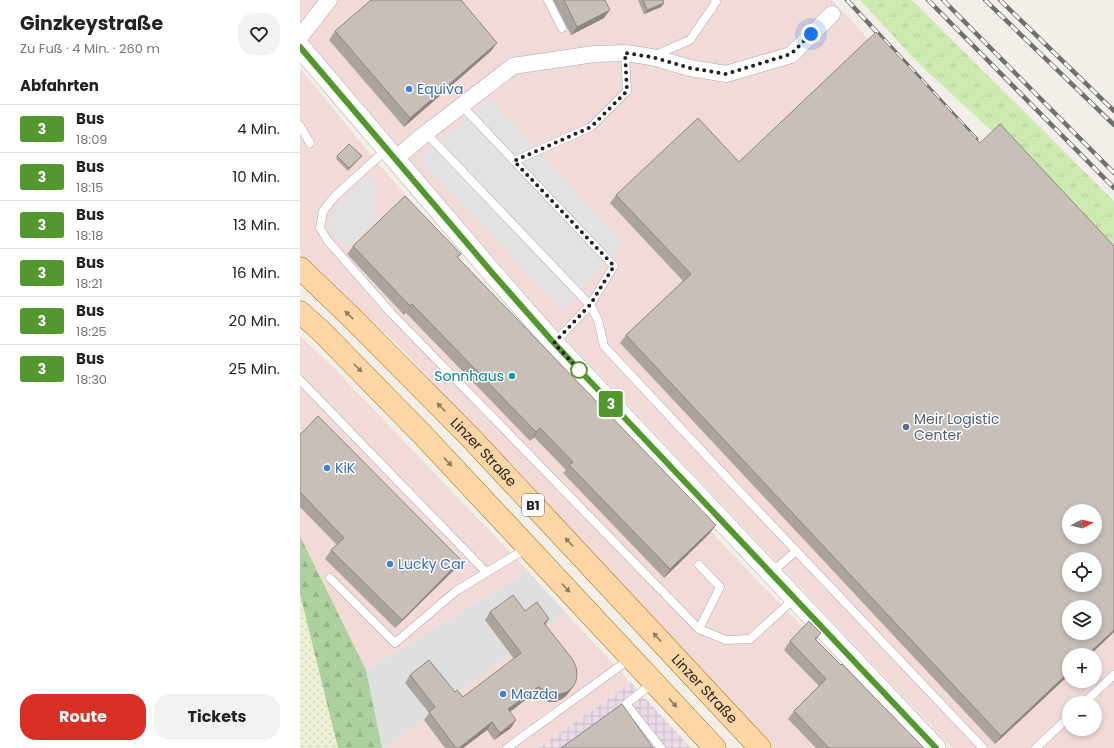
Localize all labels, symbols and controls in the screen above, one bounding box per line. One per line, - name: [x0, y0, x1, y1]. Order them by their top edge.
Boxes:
- text: Ginzkeystraße: [20, 10, 163, 37]
- button: heart: [238, 13, 280, 55]
- your location: [801, 24, 821, 44]
- text: Zu Fuß · 4 Min. · 260 m: [20, 39, 160, 58]
- text: Abfahrten: [20, 75, 99, 96]
- place label: Equiva: [417, 79, 463, 99]
- marker: Equiva: [404, 84, 414, 94]
- text: Bus: [76, 108, 104, 129]
- text: 4 Min.: [237, 118, 280, 139]
- text: 3: [38, 119, 46, 139]
- text: 18:09: [76, 130, 108, 149]
- text: Bus: [76, 156, 104, 177]
- text: 10 Min.: [232, 166, 280, 187]
- text: 3: [38, 167, 46, 187]
- text: 18:15: [76, 178, 103, 197]
- text: Bus: [76, 204, 104, 225]
- text: 13 Min.: [233, 214, 280, 235]
- text: 3: [38, 215, 46, 235]
- text: 18:18: [76, 226, 104, 245]
- text: Bus: [76, 252, 104, 273]
- text: 16 Min.: [232, 262, 280, 283]
- text: 3: [38, 263, 46, 283]
- text: 18:21: [76, 274, 103, 293]
- text: Bus: [76, 300, 104, 321]
- text: 20 Min.: [229, 310, 280, 331]
- one-way arrow: [344, 310, 354, 320]
- text: 3: [38, 311, 46, 331]
- text: 18:25: [76, 322, 107, 341]
- text: Bus: [76, 348, 104, 369]
- text: 25 Min.: [229, 358, 280, 379]
- text: 3: [38, 359, 46, 379]
- unlabelled marker: [570, 361, 588, 379]
- one-way arrow: [353, 363, 363, 373]
- place label: Sonnhaus: [434, 366, 504, 386]
- text: 18:30: [76, 370, 107, 389]
- marker: Sonnhaus: [507, 371, 517, 381]
- line badge: 3: [598, 391, 624, 417]
- text: 3: [607, 394, 615, 414]
- one-way arrow: [436, 402, 446, 412]
- place label: Meir Logistic Center: [914, 409, 999, 445]
- street label: Linzer Straße: [446, 413, 522, 491]
- marker: Meir Logistic Center: [901, 422, 911, 432]
- one-way arrow: [443, 457, 453, 467]
- place label: KiK: [335, 458, 356, 478]
- marker: KiK: [322, 463, 332, 473]
- road number: B1: [522, 494, 544, 516]
- north arrow: [1062, 504, 1102, 544]
- map controls: [1062, 504, 1102, 736]
- one-way arrow: [564, 537, 573, 547]
- button: locate: [1062, 552, 1102, 592]
- place label: Lucky Car: [398, 554, 466, 574]
- marker: Lucky Car: [385, 559, 395, 569]
- one-way arrow: [561, 582, 570, 593]
- button: layers: [1062, 600, 1102, 640]
- one-way arrow: [653, 632, 662, 642]
- button: +: [1062, 648, 1102, 688]
- street label: Linzer Straße: [667, 650, 743, 728]
- place label: Mazda: [511, 684, 558, 704]
- marker: Mazda: [498, 689, 508, 699]
- button: Route: [20, 694, 146, 740]
- button: Tickets: [154, 694, 280, 740]
- button: −: [1062, 696, 1102, 736]
- one-way arrow: [668, 698, 678, 708]

